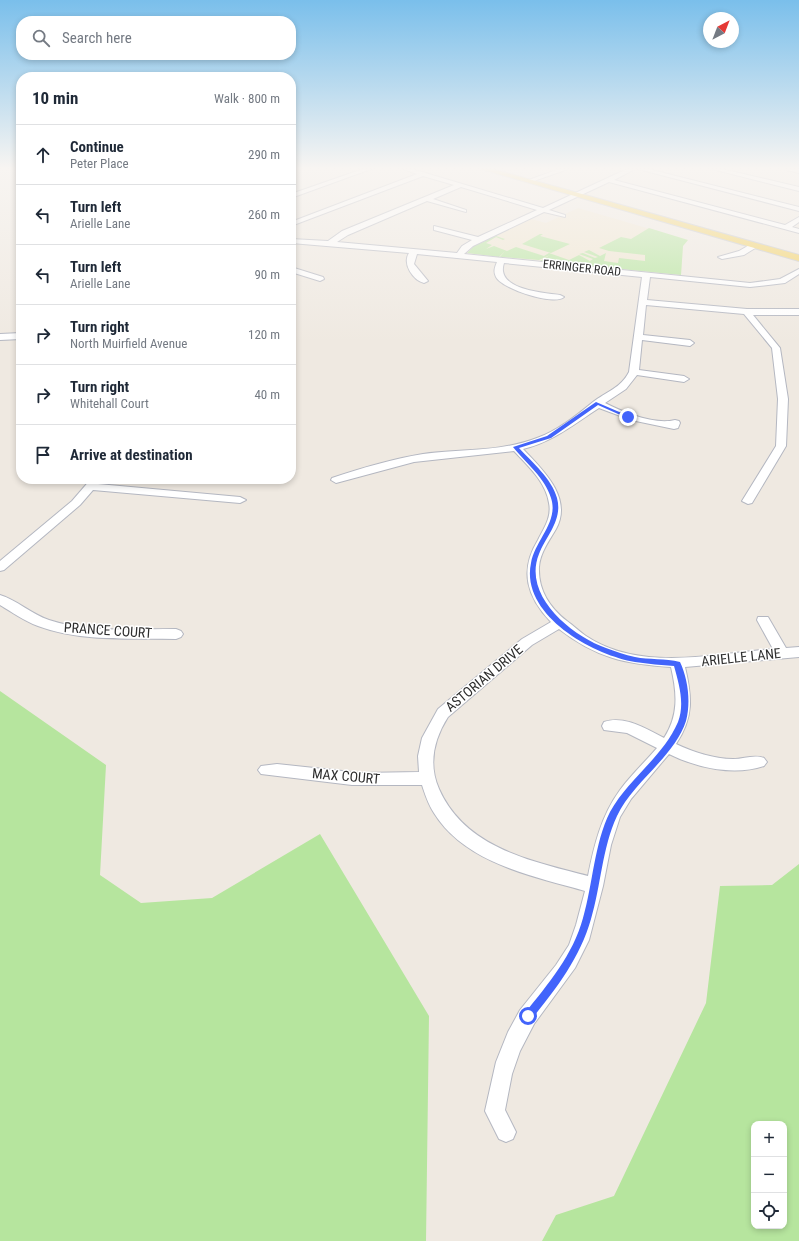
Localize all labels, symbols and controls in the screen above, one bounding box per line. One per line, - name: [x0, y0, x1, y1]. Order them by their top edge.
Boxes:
- north arrow: [703, 12, 739, 48]
- search box: [16, 16, 296, 60]
- icon: search: [30, 27, 52, 49]
- text: Search here: [62, 29, 132, 47]
- text: 10 min: [32, 88, 78, 108]
- text: Walk · 800 m: [214, 91, 280, 106]
- text: Continue: [70, 138, 124, 156]
- icon: ahead: [32, 144, 54, 166]
- text: 290 m: [248, 147, 280, 162]
- text: Peter Place: [70, 156, 129, 171]
- text: Turn left: [70, 198, 121, 216]
- icon: left: [32, 204, 54, 226]
- text: 260 m: [248, 207, 280, 222]
- text: Arielle Lane: [70, 216, 130, 231]
- street label: ERRINGER ROAD: [542, 257, 622, 279]
- text: Turn left: [70, 258, 121, 276]
- icon: left: [32, 264, 54, 286]
- text: 90 m: [254, 267, 280, 282]
- text: Arielle Lane: [70, 276, 130, 291]
- text: Turn right: [70, 318, 129, 336]
- icon: right: [32, 324, 54, 346]
- text: 120 m: [248, 327, 280, 342]
- text: North Muirfield Avenue: [70, 336, 187, 351]
- text: Turn right: [70, 378, 129, 396]
- icon: right: [32, 384, 54, 406]
- text: 40 m: [254, 387, 280, 402]
- text: Whitehall Court: [70, 396, 149, 411]
- route end: [619, 408, 637, 426]
- icon: arrive: [32, 444, 54, 466]
- text: Arrive at destination: [70, 446, 193, 464]
- street label: PRANCE COURT: [63, 619, 153, 641]
- street label: ASTORIAN DRIVE: [442, 641, 526, 715]
- street label: ARIELLE LANE: [700, 645, 782, 669]
- street label: MAX COURT: [311, 765, 381, 787]
- route start: [519, 1007, 537, 1025]
- map controls: [751, 1121, 787, 1229]
- button: +: [751, 1121, 787, 1157]
- button: −: [751, 1157, 787, 1193]
- button: locate: [751, 1193, 787, 1229]

